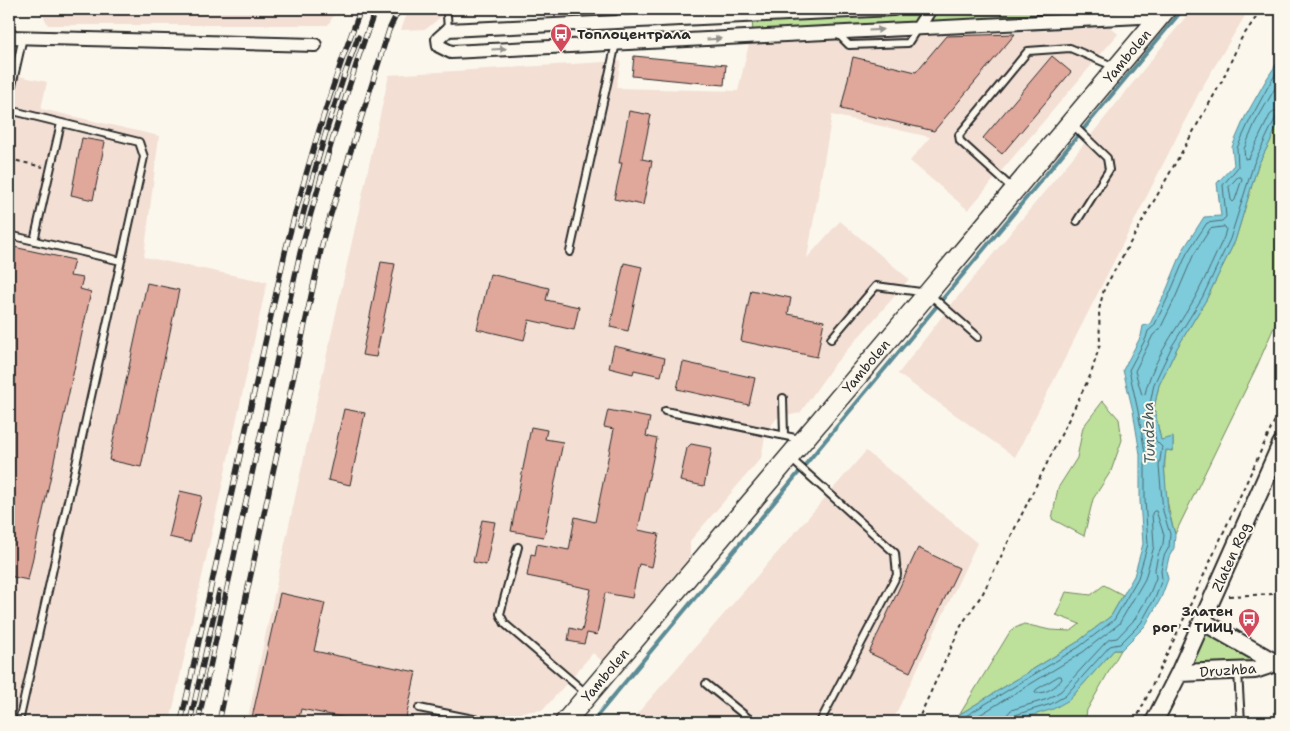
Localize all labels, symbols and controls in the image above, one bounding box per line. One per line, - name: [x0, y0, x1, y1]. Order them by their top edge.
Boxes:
- bus stop icon: Топлоцентрала: [549, 22, 573, 53]
- place label: Топлоцентрала: [577, 25, 691, 43]
- street label: Yambolen: [1099, 25, 1155, 87]
- one-way arrow: [869, 26, 885, 34]
- one-way arrow: [706, 34, 722, 42]
- one-way arrow: [492, 45, 508, 53]
- street label: Yambolen: [838, 335, 894, 397]
- water label: Tundzha: [1138, 402, 1160, 464]
- street label: Zlaten Rog: [1208, 519, 1254, 595]
- place label: Златен рог - ТИИЦ: [1153, 602, 1234, 636]
- bus stop icon: Златен рог - ТИИЦ: [1237, 607, 1261, 638]
- street label: Yambolen: [577, 644, 633, 706]
- street label: Druzhba: [1199, 659, 1257, 681]

